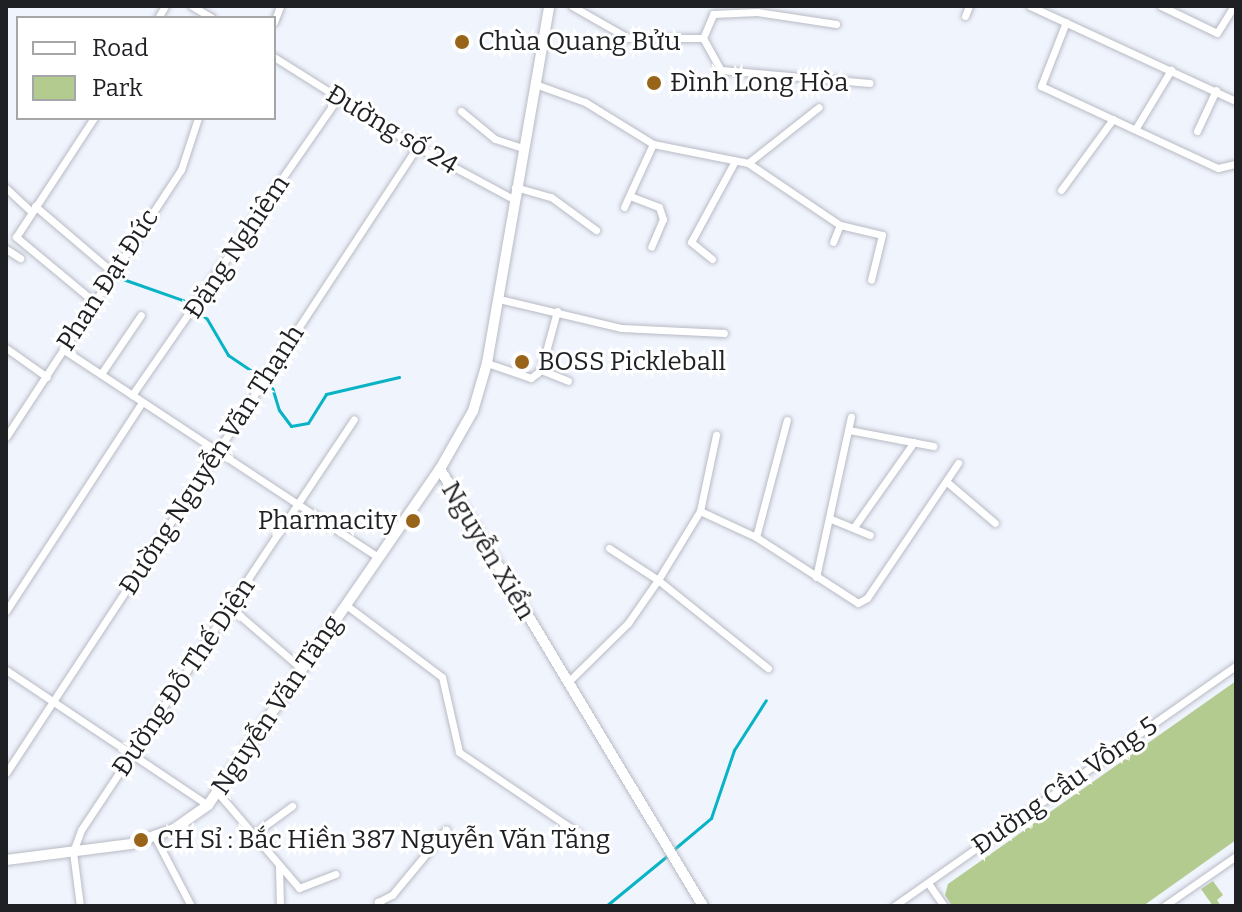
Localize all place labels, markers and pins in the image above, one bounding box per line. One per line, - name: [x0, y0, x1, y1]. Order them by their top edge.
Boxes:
- place label: Chùa Quang Bửu: [478, 26, 681, 58]
- marker: Chùa Quang Bửu: [453, 33, 471, 51]
- place label: Đình Long Hòa: [670, 67, 848, 99]
- marker: Đình Long Hòa: [645, 74, 663, 92]
- place label: BOSS Pickleball: [538, 346, 726, 378]
- marker: BOSS Pickleball: [513, 353, 531, 371]
- place label: Pharmacity: [258, 505, 397, 537]
- marker: Pharmacity: [404, 512, 422, 530]
- place label: CH Sỉ : Bắc Hiền 387 Nguyễn Văn Tăng: [157, 824, 610, 856]
- marker: CH Sỉ : Bắc Hiền 387 Nguyễn Văn Tăng: [132, 831, 150, 849]

